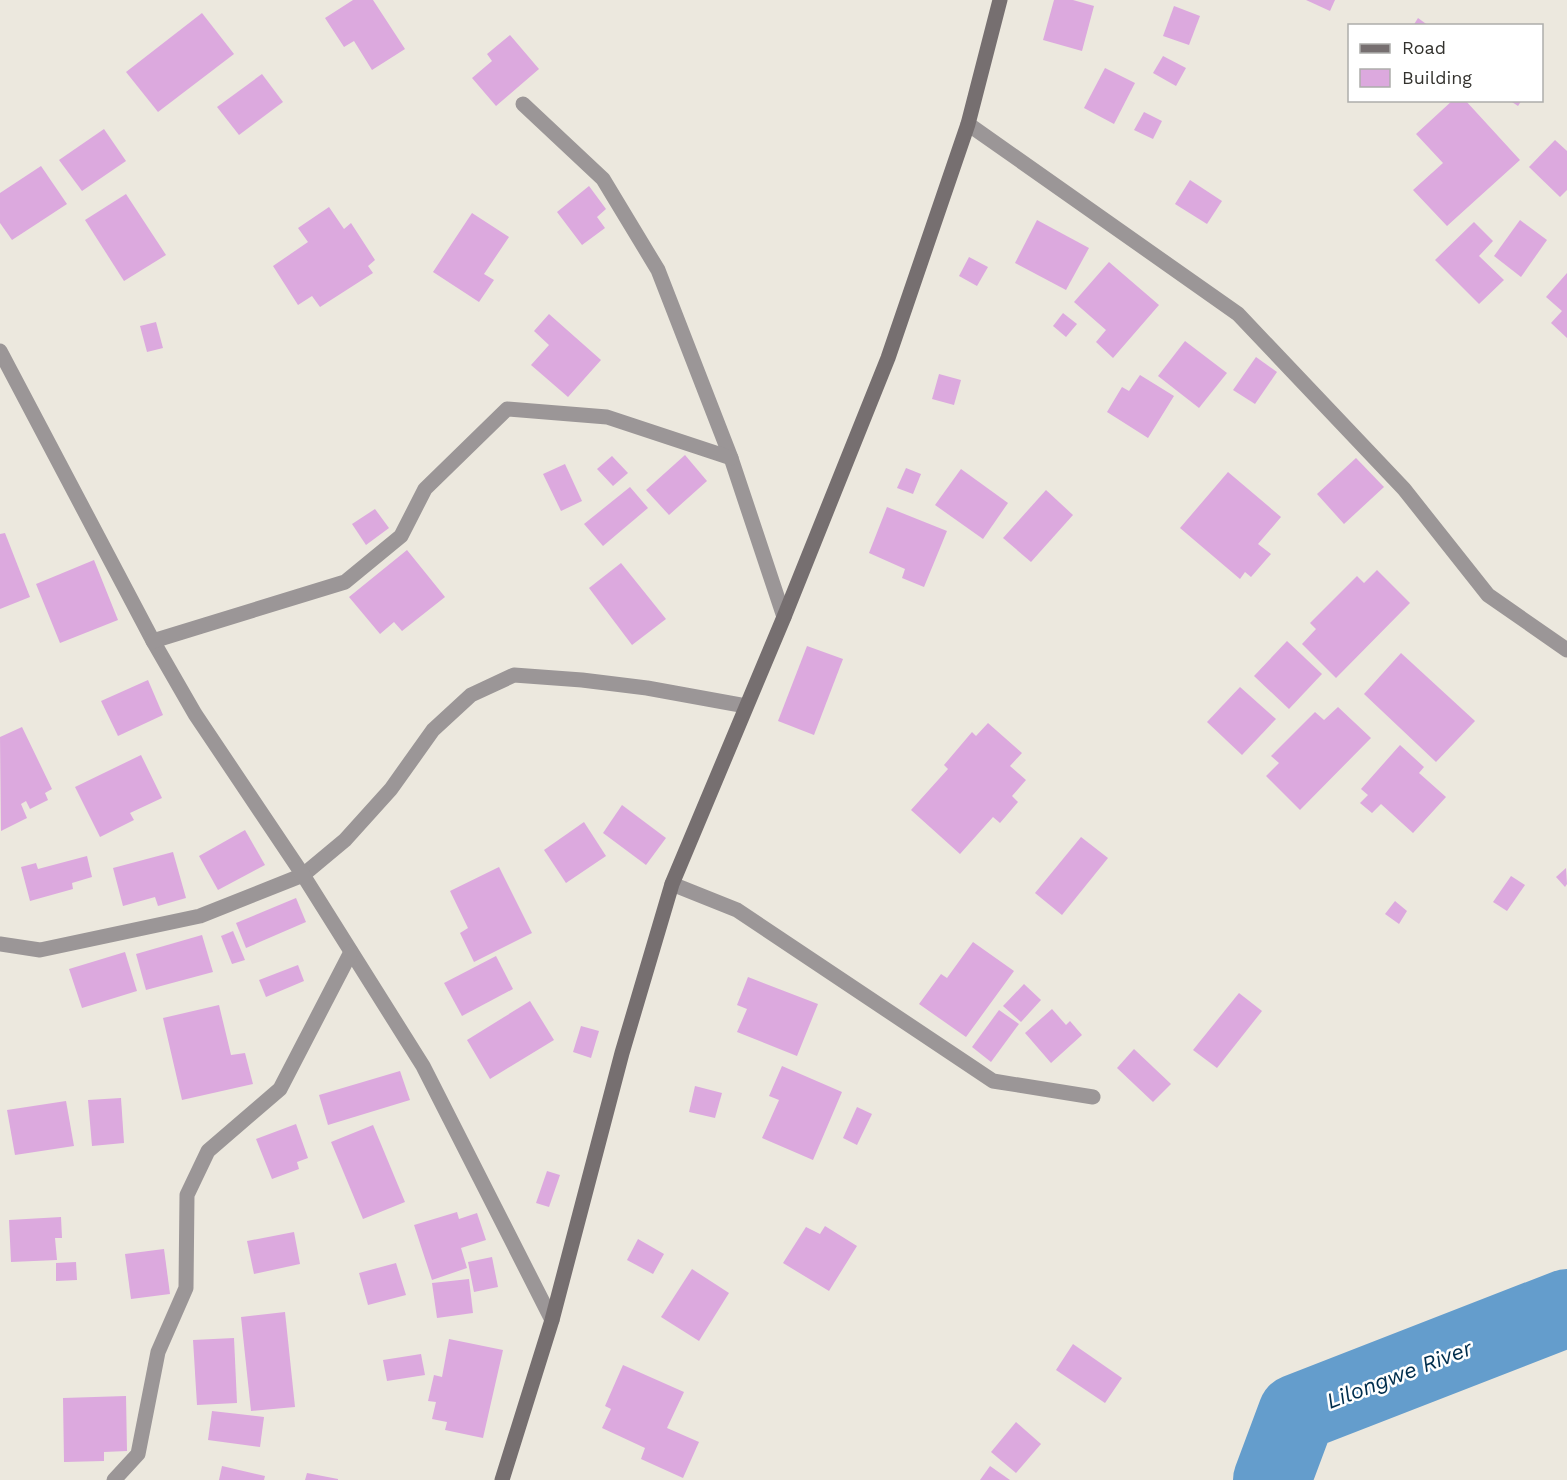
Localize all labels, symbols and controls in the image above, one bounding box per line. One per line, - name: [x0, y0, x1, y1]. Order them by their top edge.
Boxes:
- legend: [1348, 24, 1543, 102]
- text: Road: [1402, 37, 1446, 58]
- text: Building: [1402, 67, 1472, 88]
- water label: Lilongwe River: [1323, 1335, 1477, 1414]

